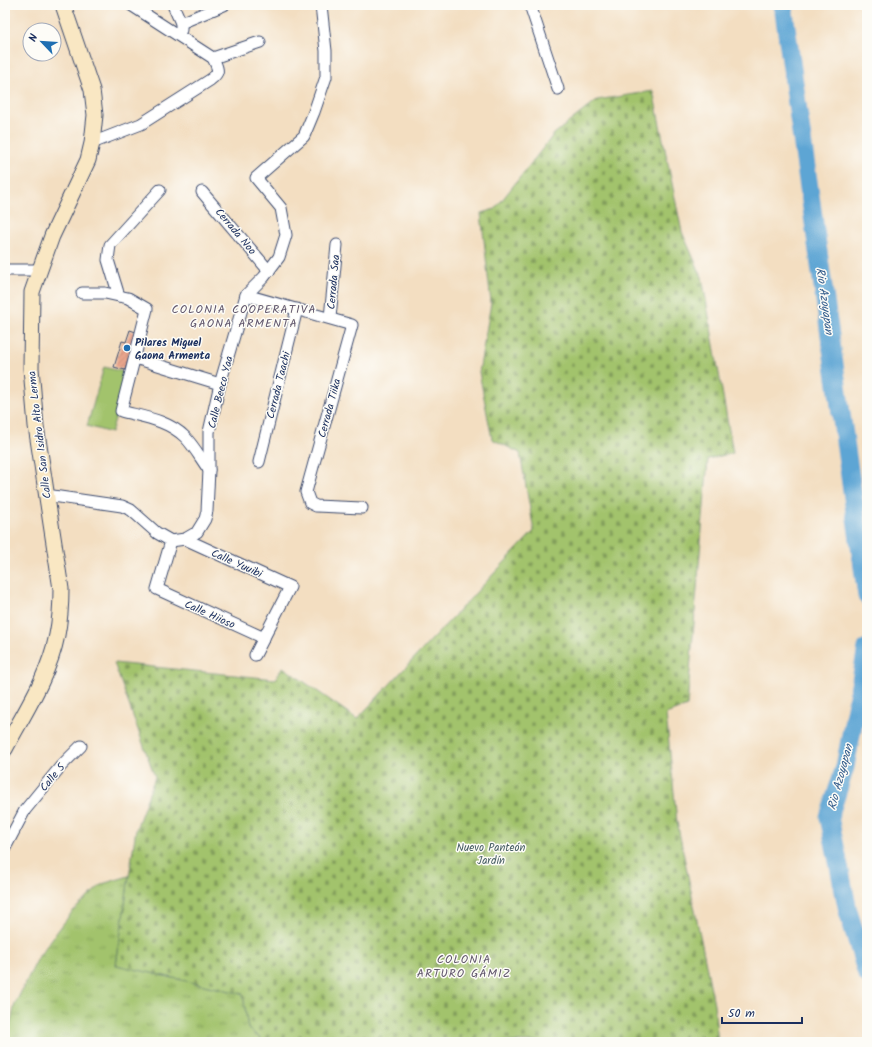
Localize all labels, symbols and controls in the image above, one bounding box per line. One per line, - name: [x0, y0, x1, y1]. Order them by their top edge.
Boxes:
- north arrow: [22, 22, 62, 62]
- text: N: [24, 31, 43, 45]
- street label: Cerrada Noo: [210, 204, 260, 259]
- street label: Cerrada Saa: [323, 254, 345, 310]
- water label: Rio Azoyapan: [810, 267, 839, 337]
- district label: COLONIA COOPERATIVA GAONA ARMENTA: [172, 300, 316, 333]
- place label: Pilares Miguel Gaona Armenta: [135, 334, 210, 365]
- marker: Pilares Miguel Gaona Armenta: [122, 343, 132, 353]
- street label: Cerrada Taachi: [262, 349, 296, 421]
- street label: Calle Beeco Yaa: [203, 354, 239, 430]
- street label: Calle San Isidro Alto Lerma: [23, 370, 57, 500]
- street label: Cerrada Tiika: [313, 377, 346, 440]
- street label: Calle Yuuibi: [208, 545, 265, 583]
- street label: Calle Hiioso: [181, 596, 238, 634]
- water label: Rio Azoyapan: [823, 741, 859, 812]
- street label: Calle 5: [35, 759, 71, 796]
- park label: Nuevo Panteón Jardín: [457, 839, 526, 870]
- district label: COLONIA ARTURO GÁMIZ: [417, 950, 511, 983]
- scale bar: [722, 999, 802, 1025]
- text: 50 m: [728, 1004, 755, 1023]

